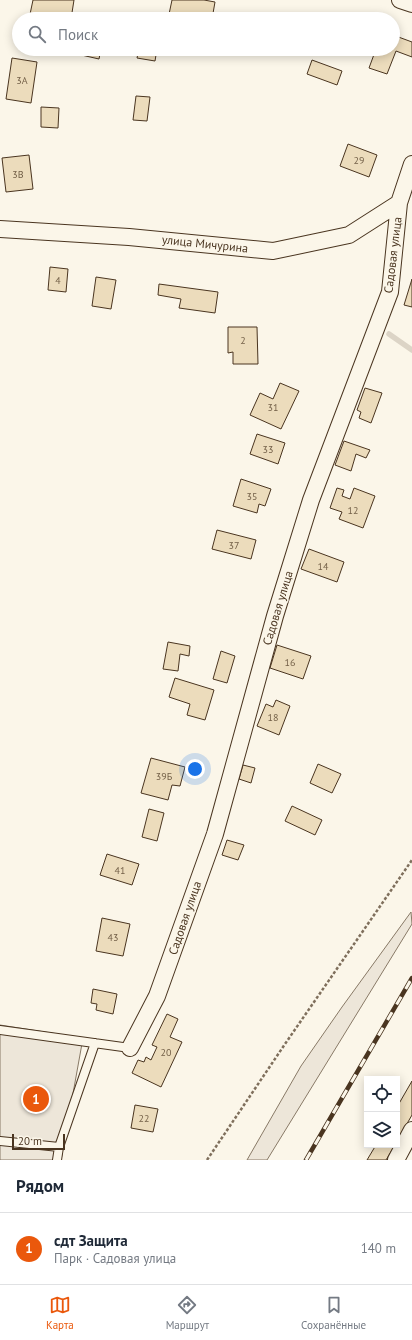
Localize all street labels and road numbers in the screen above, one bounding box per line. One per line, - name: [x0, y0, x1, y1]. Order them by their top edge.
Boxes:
- street label: Садовая улица: [380, 216, 405, 294]
- street label: улица Мичурина: [161, 232, 249, 255]
- street label: Садовая улица: [259, 569, 296, 647]
- street label: Садовая улица: [165, 879, 204, 957]

